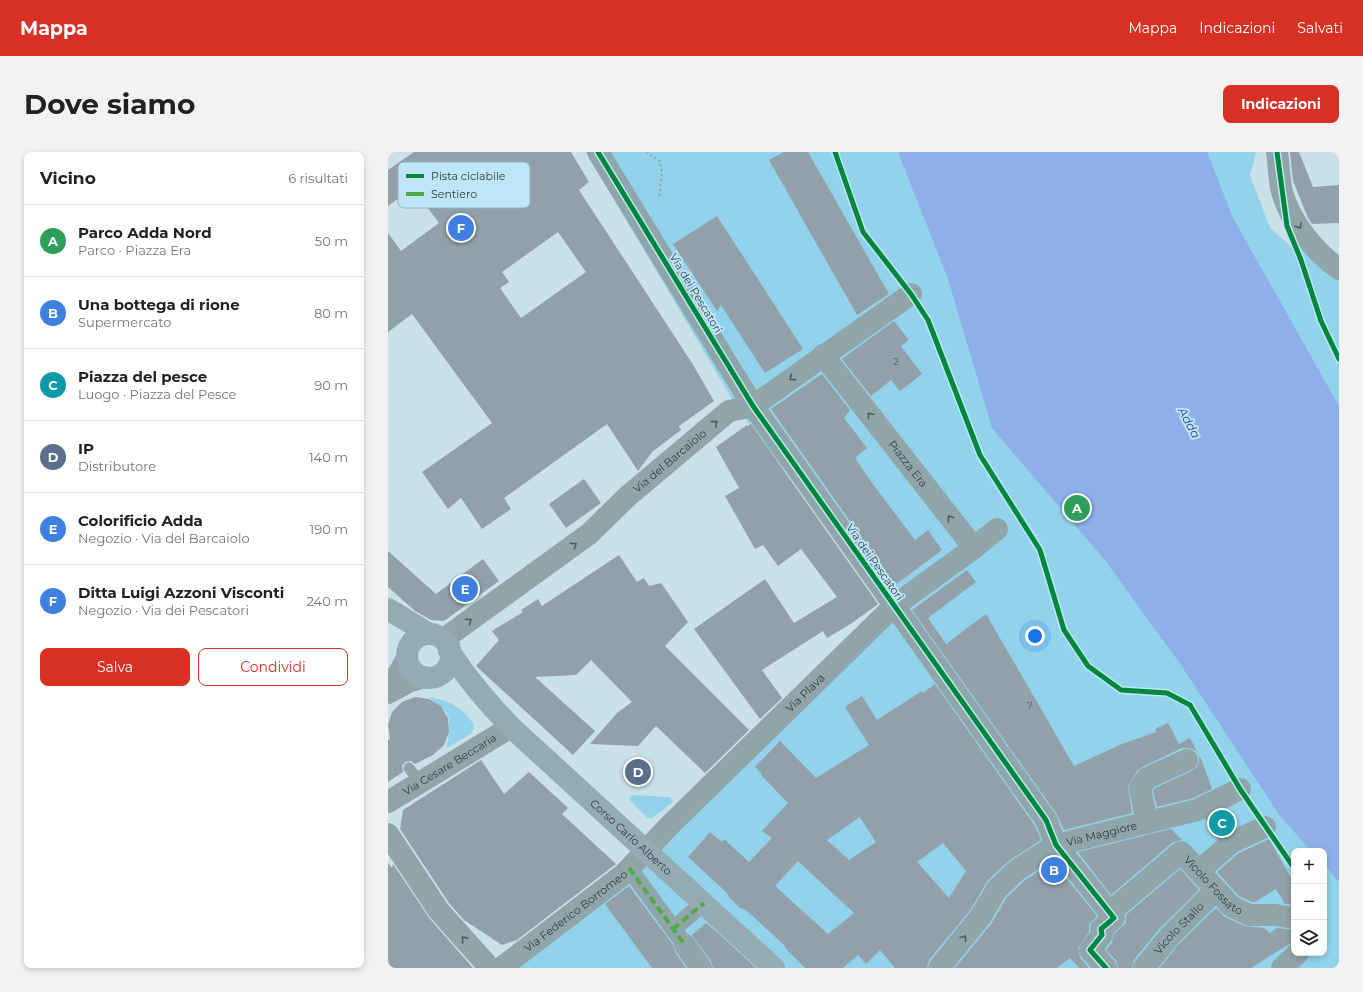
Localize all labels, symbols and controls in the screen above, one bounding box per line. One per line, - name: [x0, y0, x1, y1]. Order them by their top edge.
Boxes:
- text: Mappa: [20, 17, 88, 40]
- text: Mappa: [1128, 19, 1177, 37]
- text: Indicazioni: [1199, 19, 1275, 37]
- text: Salvati: [1297, 19, 1343, 37]
- button: Indicazioni: [1223, 85, 1339, 123]
- text: Dove siamo: [24, 87, 195, 121]
- legend: [398, 162, 530, 208]
- text: Vicino: [40, 168, 96, 188]
- text: Pista ciclabile: [431, 169, 506, 183]
- text: 6 risultati: [288, 170, 348, 186]
- text: Sentiero: [431, 187, 477, 201]
- pin: F: [448, 213, 474, 243]
- one-way arrow: [1294, 222, 1301, 229]
- text: Parco Adda Nord: [78, 223, 212, 242]
- text: A: [48, 233, 58, 249]
- text: 50 m: [315, 233, 348, 249]
- text: Parco · Piazza Era: [78, 242, 191, 258]
- street label: Via dei Pescatori: [667, 251, 725, 335]
- text: Una bottega di rione: [78, 295, 240, 314]
- text: B: [48, 305, 58, 321]
- text: 80 m: [314, 305, 348, 321]
- text: Supermercato: [78, 314, 171, 330]
- house number: 2: [893, 356, 899, 367]
- text: Piazza del pesce: [78, 367, 207, 386]
- one-way arrow: [789, 373, 796, 380]
- text: C: [48, 377, 58, 393]
- text: 90 m: [314, 377, 348, 393]
- text: Luogo · Piazza del Pesce: [78, 386, 236, 402]
- water label: Adda: [1175, 404, 1204, 441]
- one-way arrow: [867, 413, 874, 420]
- one-way arrow: [710, 421, 717, 428]
- street label: Via del Barcaiolo: [630, 426, 709, 496]
- street label: Piazza Era: [885, 437, 931, 490]
- text: IP: [78, 439, 94, 458]
- text: D: [48, 449, 58, 465]
- text: 140 m: [309, 449, 348, 465]
- text: Distributore: [78, 458, 156, 474]
- pin: A: [1064, 493, 1090, 523]
- text: Colorificio Adda: [78, 511, 203, 530]
- one-way arrow: [947, 515, 954, 522]
- text: E: [49, 521, 57, 537]
- text: 190 m: [310, 521, 348, 537]
- street label: Via dei Pescatori: [843, 521, 907, 603]
- text: Negozio · Via del Barcaiolo: [78, 530, 250, 546]
- one-way arrow: [570, 542, 577, 550]
- pin: E: [452, 574, 478, 604]
- text: Ditta Luigi Azzoni Visconti: [78, 583, 284, 602]
- text: F: [49, 593, 57, 609]
- text: 240 m: [307, 593, 348, 609]
- text: Negozio · Via dei Pescatori: [78, 602, 249, 618]
- one-way arrow: [465, 618, 472, 626]
- your location: [1025, 626, 1045, 646]
- button: Salva: [40, 648, 190, 686]
- button: Condividi: [198, 648, 348, 686]
- street label: Via Plava: [783, 671, 828, 715]
- house number: 7: [1027, 700, 1033, 711]
- street label: Via Cesare Beccaria: [400, 731, 499, 798]
- pin: D: [625, 757, 651, 787]
- street label: Corso Carlo Alberto: [587, 796, 675, 878]
- pin: C: [1209, 808, 1235, 838]
- street label: Via Maggiore: [1064, 818, 1139, 849]
- map controls: [1291, 848, 1327, 956]
- button: +: [1291, 848, 1327, 884]
- street label: Vicolo Fossato: [1181, 853, 1245, 918]
- pin: B: [1041, 855, 1067, 885]
- street label: Via Federico Borromeo: [521, 867, 630, 955]
- button: −: [1291, 884, 1327, 920]
- street label: Vicolo Stallo: [1151, 899, 1207, 957]
- button: layers: [1291, 920, 1327, 956]
- one-way arrow: [959, 935, 966, 942]
- one-way arrow: [462, 936, 469, 944]

